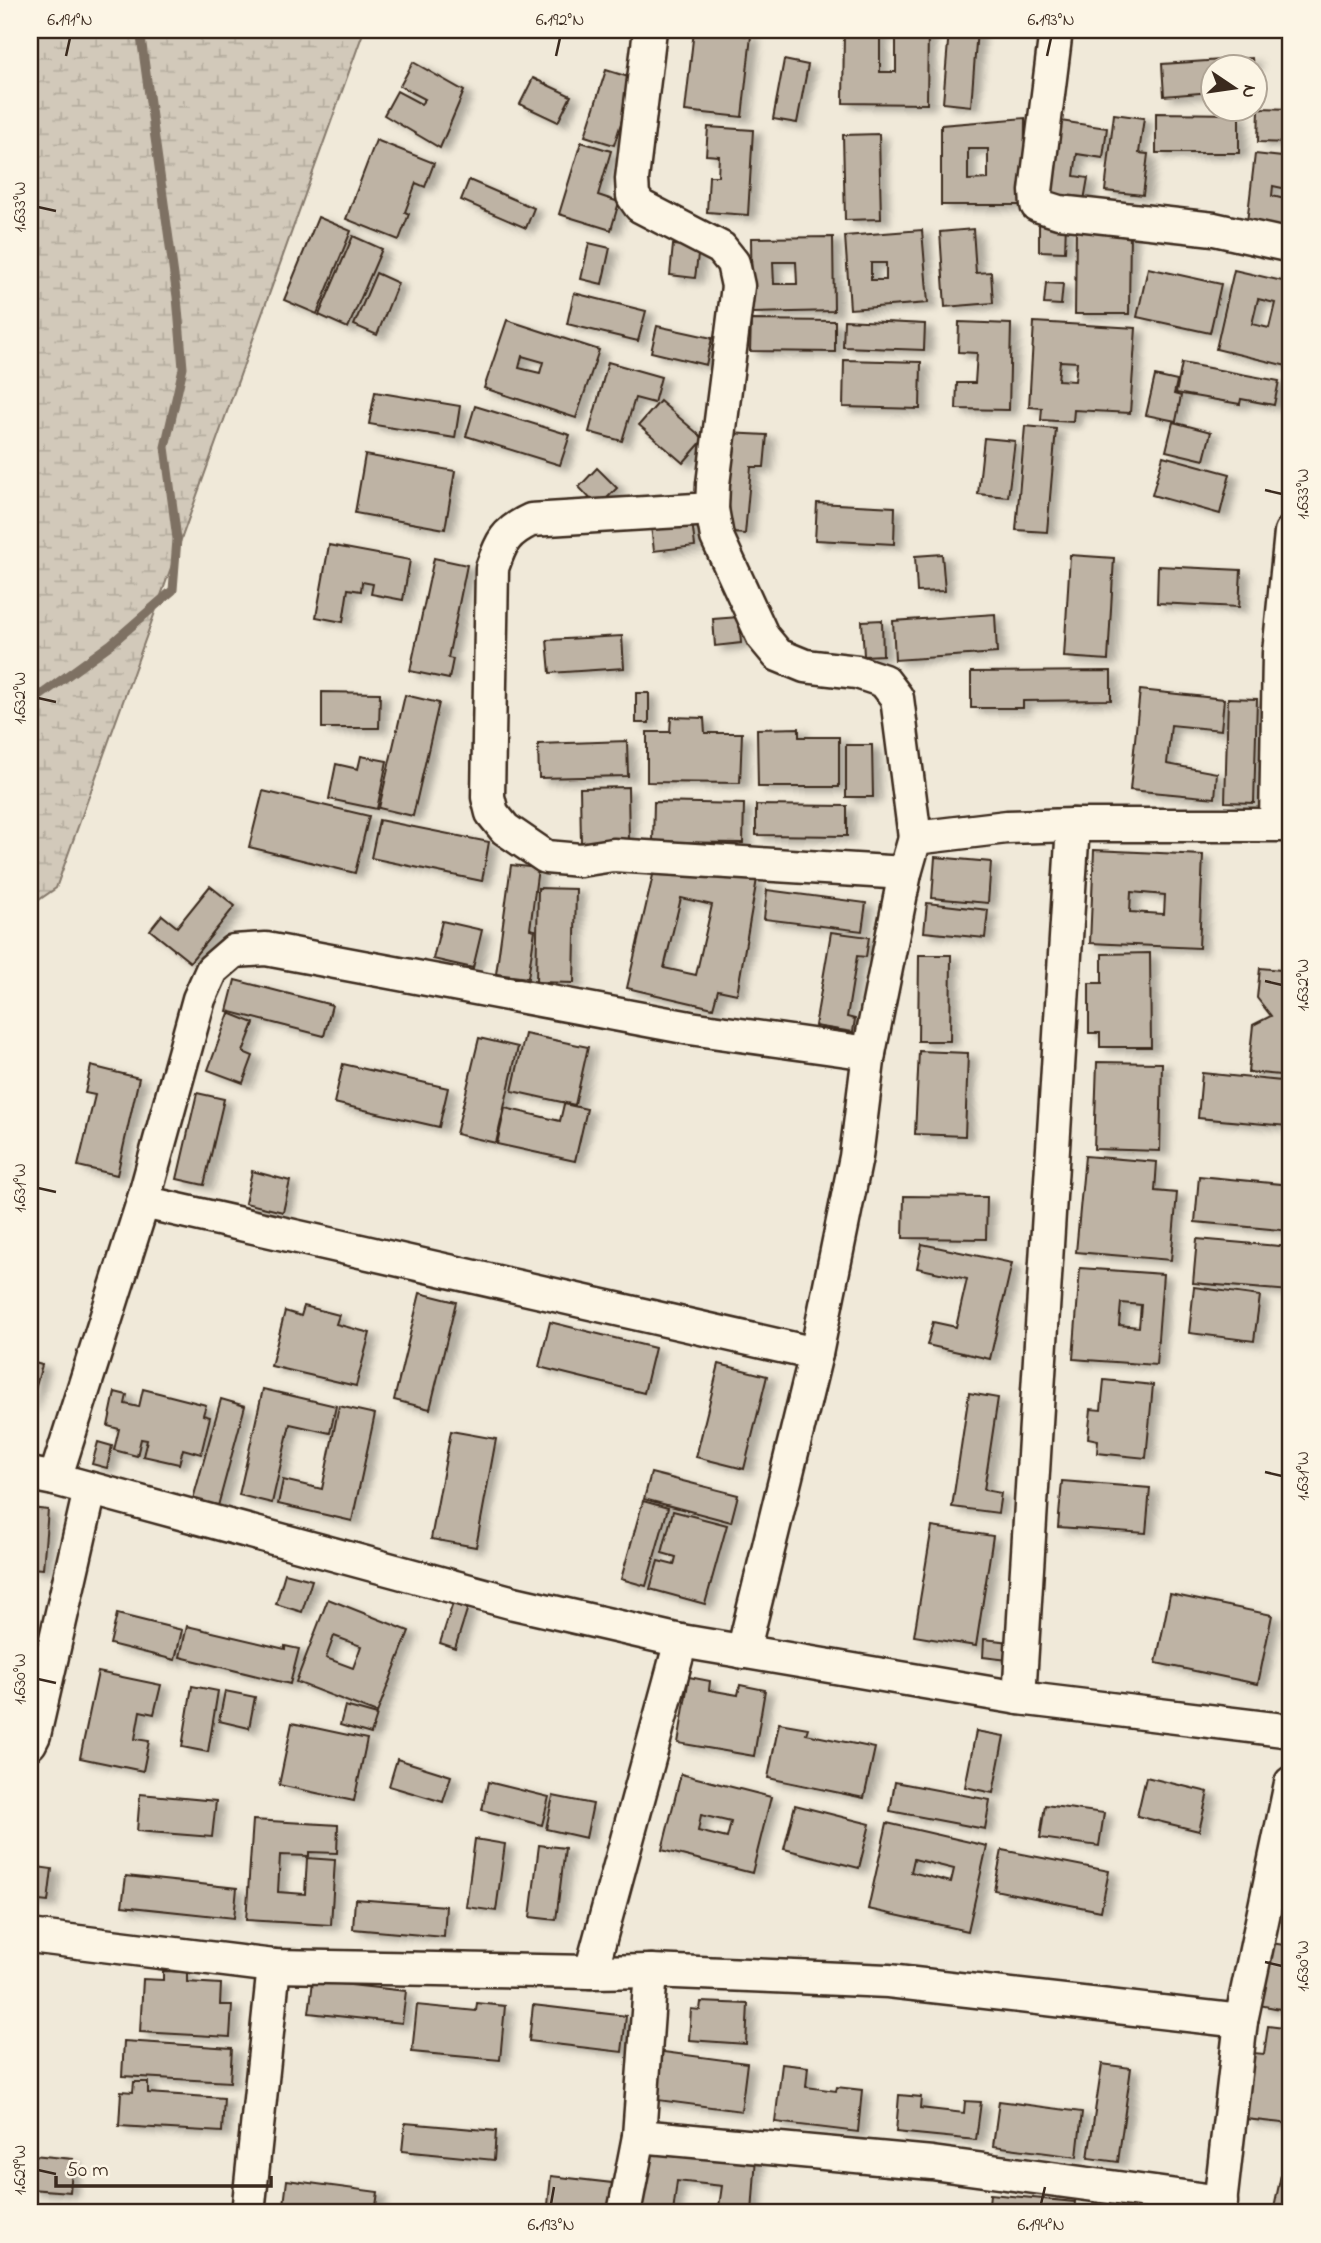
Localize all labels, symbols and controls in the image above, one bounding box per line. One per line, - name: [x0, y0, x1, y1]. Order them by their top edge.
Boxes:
- text: 6.191°N: [47, 8, 93, 34]
- text: 6.192°N: [536, 8, 584, 34]
- text: 6.193°N: [1027, 8, 1075, 34]
- north arrow: [1198, 52, 1268, 122]
- text: N: [1233, 82, 1263, 101]
- text: 1.633°W: [8, 181, 34, 232]
- text: 1.633°W: [1291, 468, 1317, 519]
- text: 1.632°W: [8, 672, 34, 724]
- text: 1.632°W: [1291, 959, 1317, 1011]
- text: 1.631°W: [8, 1163, 34, 1213]
- text: 1.631°W: [1291, 1451, 1317, 1501]
- text: 1.630°W: [8, 1653, 34, 1705]
- text: 1.630°W: [1291, 1940, 1317, 1992]
- text: 1.629°W: [8, 2145, 34, 2195]
- scale bar: [56, 2145, 271, 2189]
- text: 50 m: [66, 2156, 109, 2186]
- text: 6.193°N: [527, 2213, 575, 2239]
- text: 6.194°N: [1017, 2213, 1065, 2239]

